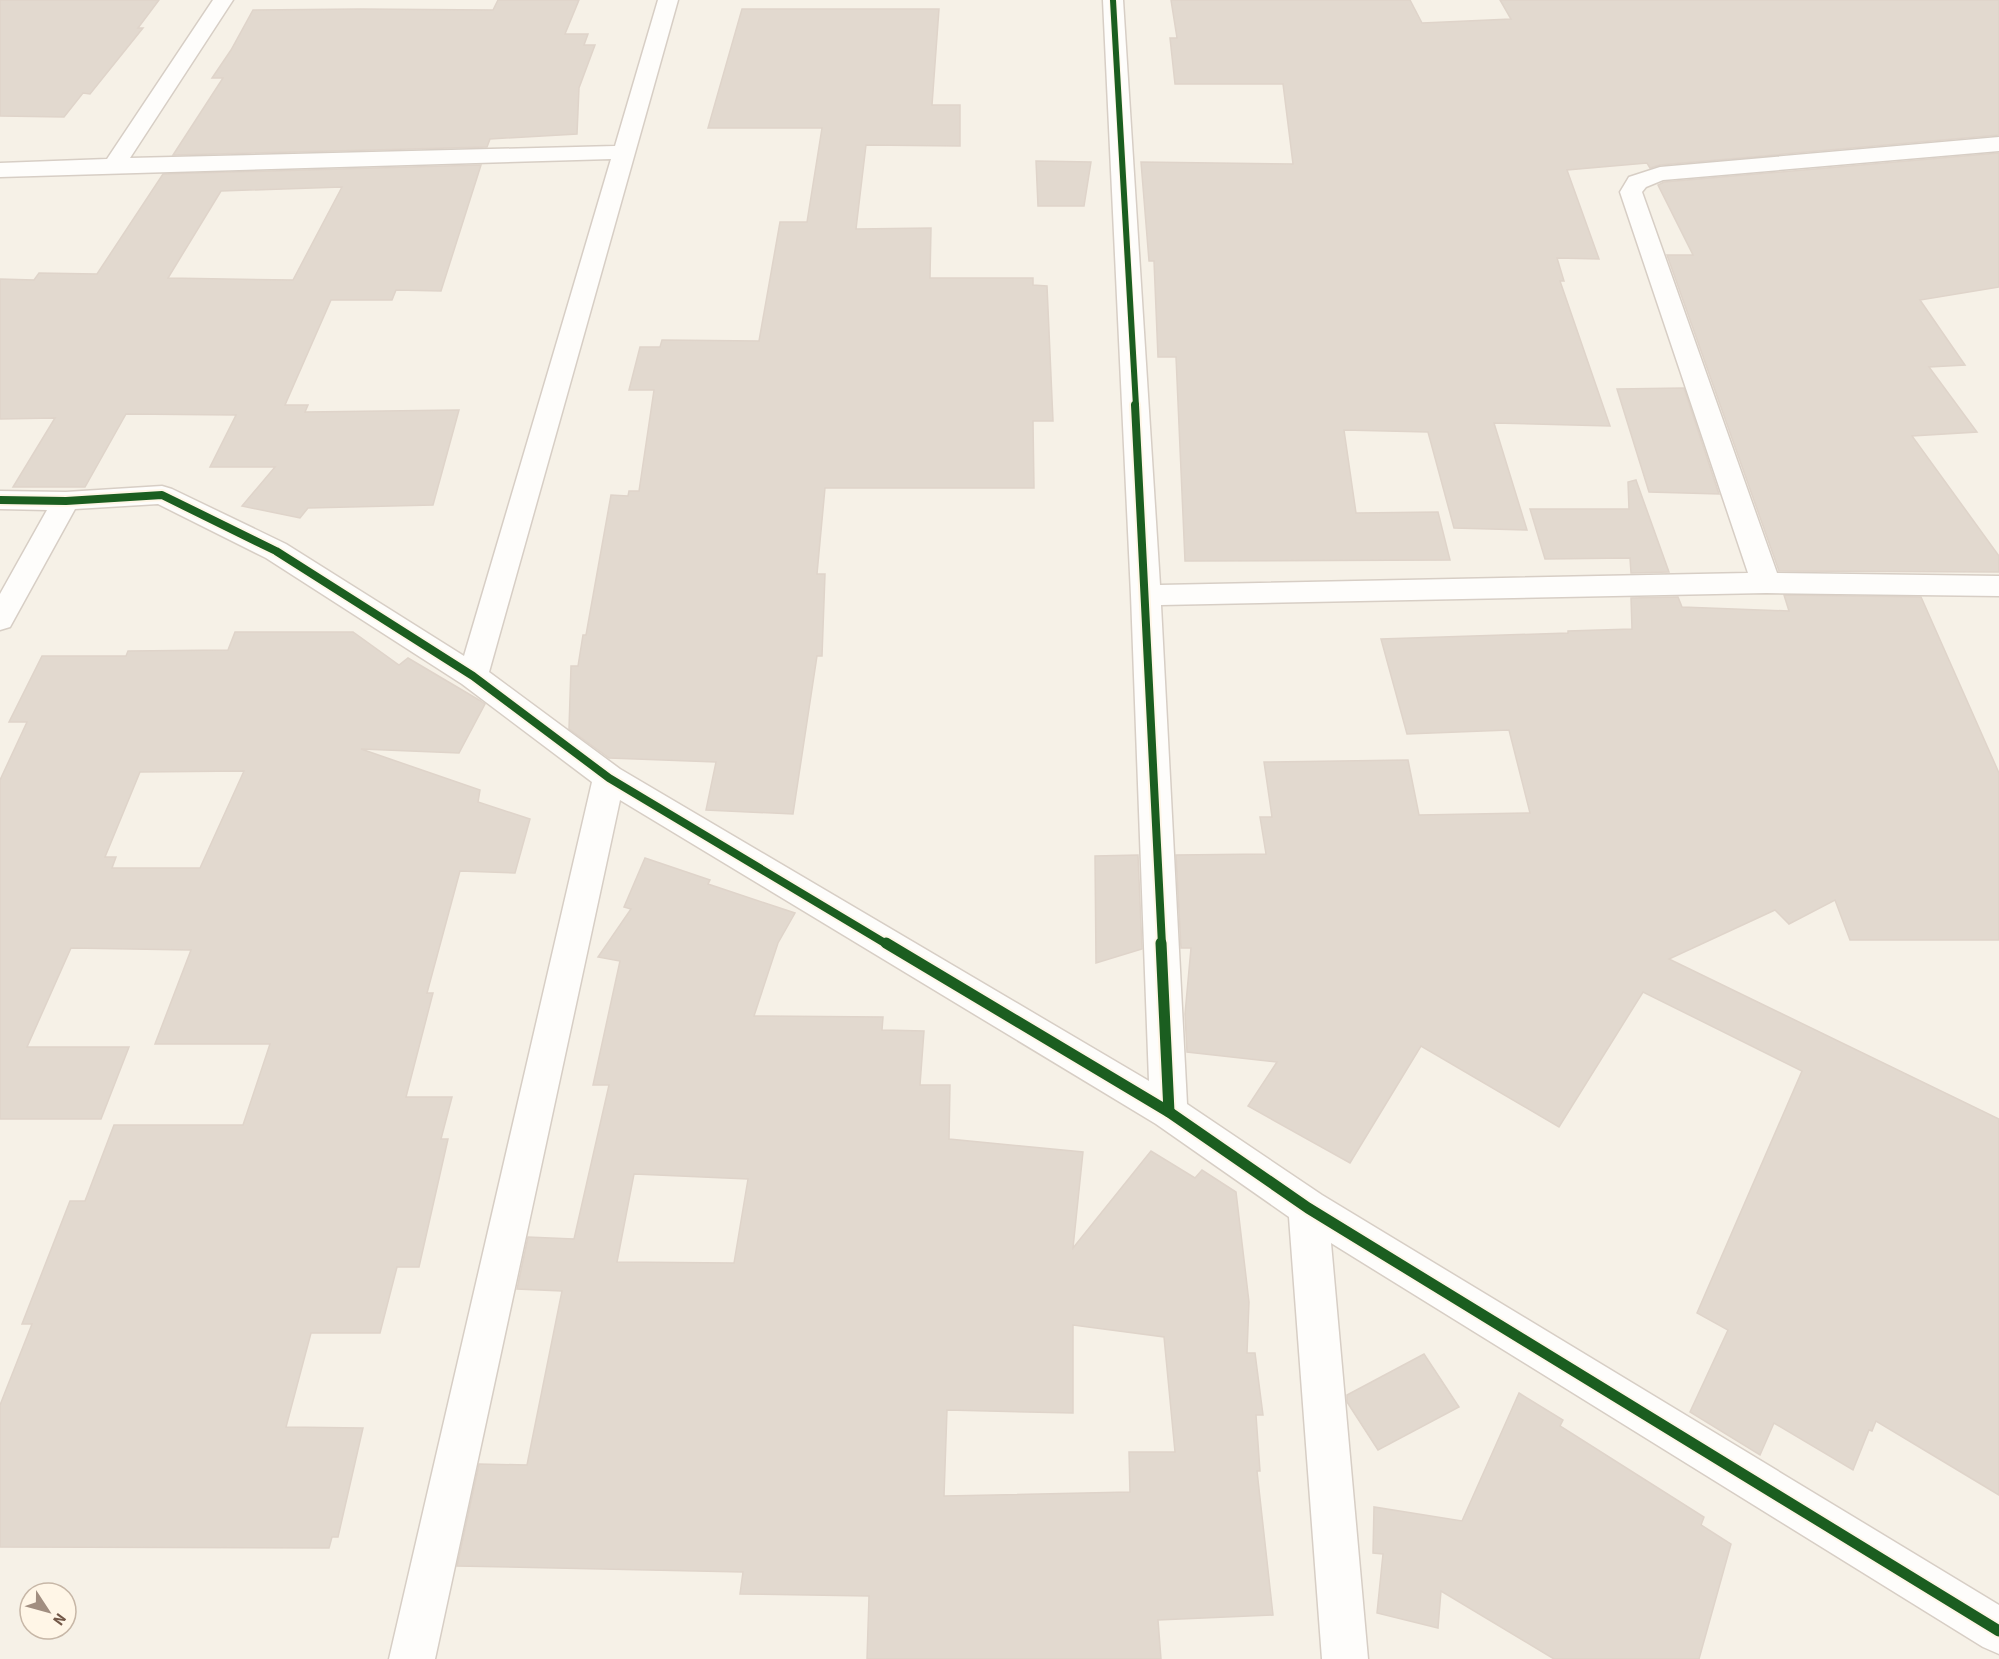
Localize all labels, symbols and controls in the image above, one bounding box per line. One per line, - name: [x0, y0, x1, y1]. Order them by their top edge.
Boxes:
- north arrow: [18, 1581, 78, 1641]
- text: N: [47, 1608, 71, 1630]

